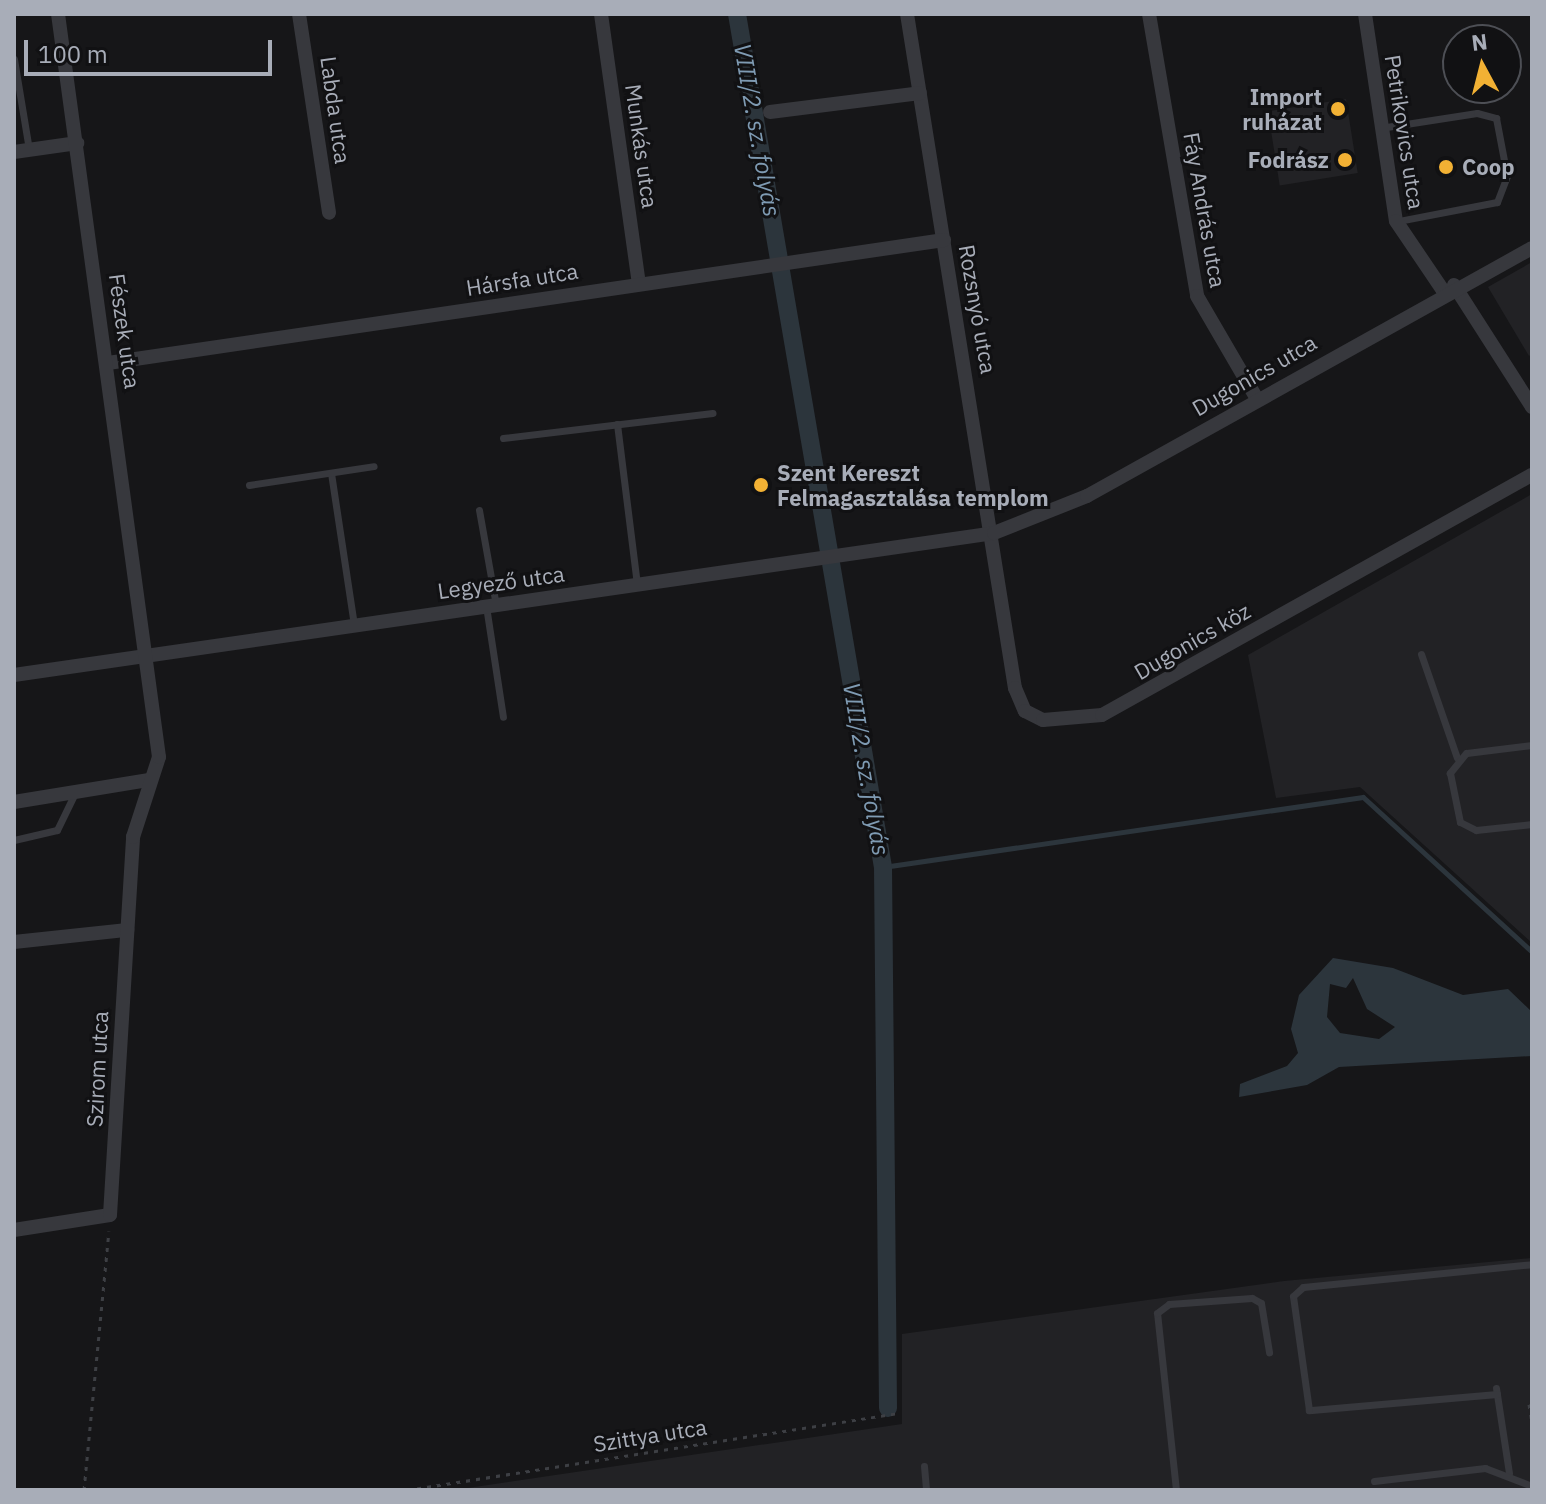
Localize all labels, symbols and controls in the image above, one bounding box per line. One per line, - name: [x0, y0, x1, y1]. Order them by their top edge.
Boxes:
- scale bar: [28, 24, 276, 74]
- north arrow: [1442, 24, 1522, 104]
- text: N: [1470, 26, 1489, 57]
- text: 100 m: [38, 38, 108, 70]
- water label: VIII/2. sz. folyás: [728, 41, 786, 219]
- street label: Petrikovics utca: [1380, 53, 1430, 211]
- street label: Labda utca: [315, 55, 357, 165]
- street label: Munkás utca: [620, 82, 664, 210]
- place label: Import ruházat: [1242, 83, 1322, 134]
- marker: Import ruházat: [1329, 100, 1347, 118]
- street label: Fáy András utca: [1178, 130, 1232, 290]
- place label: Fodrász: [1248, 147, 1329, 173]
- marker: Fodrász: [1336, 151, 1354, 169]
- place label: Coop: [1462, 154, 1515, 180]
- marker: Coop: [1437, 158, 1455, 176]
- street label: Rozsnyó utca: [954, 242, 1002, 376]
- street label: Hársfa utca: [464, 257, 580, 301]
- street label: Fészek utca: [104, 272, 146, 390]
- street label: Dugonics utca: [1187, 329, 1321, 421]
- place label: Szent Kereszt Felmagasztalása templom: [777, 459, 1049, 510]
- marker: Szent Kereszt Felmagasztalása templom: [752, 476, 770, 494]
- street label: Legyező utca: [436, 560, 566, 604]
- street label: Dugonics köz: [1129, 597, 1255, 685]
- water label: VIII/2. sz. folyás: [837, 680, 895, 858]
- street label: Szirom utca: [81, 1010, 113, 1128]
- street label: Szittya utca: [591, 1413, 709, 1457]

